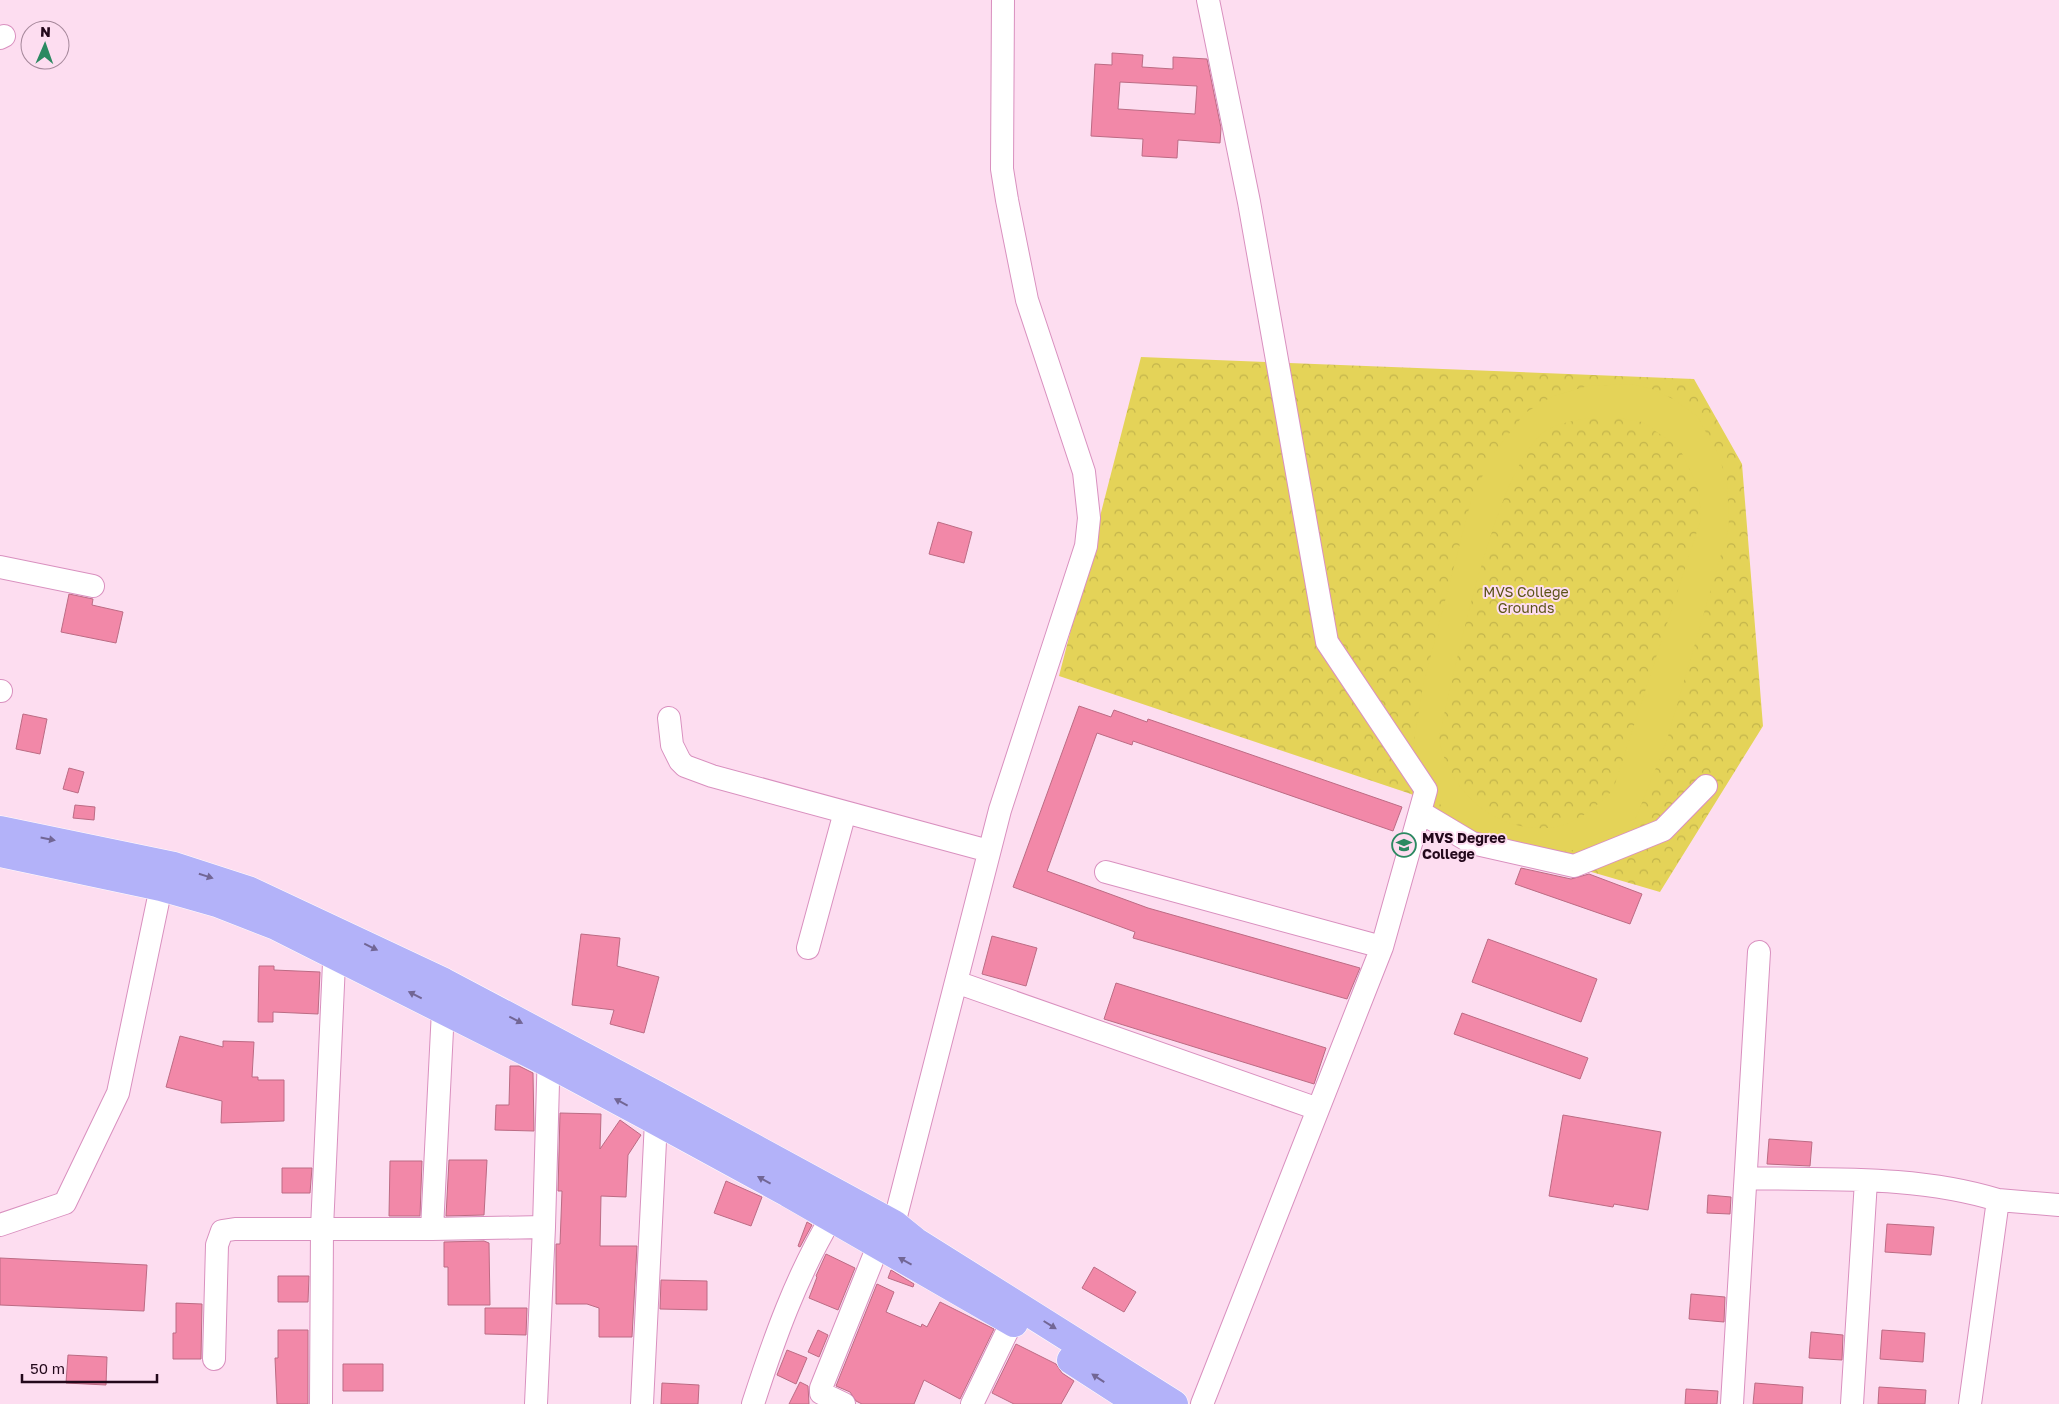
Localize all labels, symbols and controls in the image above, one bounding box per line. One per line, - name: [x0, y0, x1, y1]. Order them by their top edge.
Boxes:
- north arrow: [20, 20, 70, 70]
- text: N: [40, 23, 51, 40]
- park label: MVS College Grounds: [1483, 583, 1569, 616]
- place label: MVS Degree College: [1422, 829, 1506, 862]
- school or university icon: MVS Degree College: [1391, 832, 1417, 858]
- one-way arrow: [40, 836, 56, 844]
- one-way arrow: [199, 873, 214, 881]
- one-way arrow: [364, 943, 378, 951]
- one-way arrow: [407, 991, 422, 999]
- one-way arrow: [509, 1016, 524, 1024]
- one-way arrow: [614, 1098, 628, 1106]
- one-way arrow: [757, 1175, 771, 1184]
- one-way arrow: [898, 1256, 911, 1265]
- one-way arrow: [1044, 1321, 1057, 1330]
- scale bar: [22, 1352, 158, 1384]
- text: 50 m: [30, 1359, 65, 1377]
- one-way arrow: [1091, 1373, 1105, 1382]

